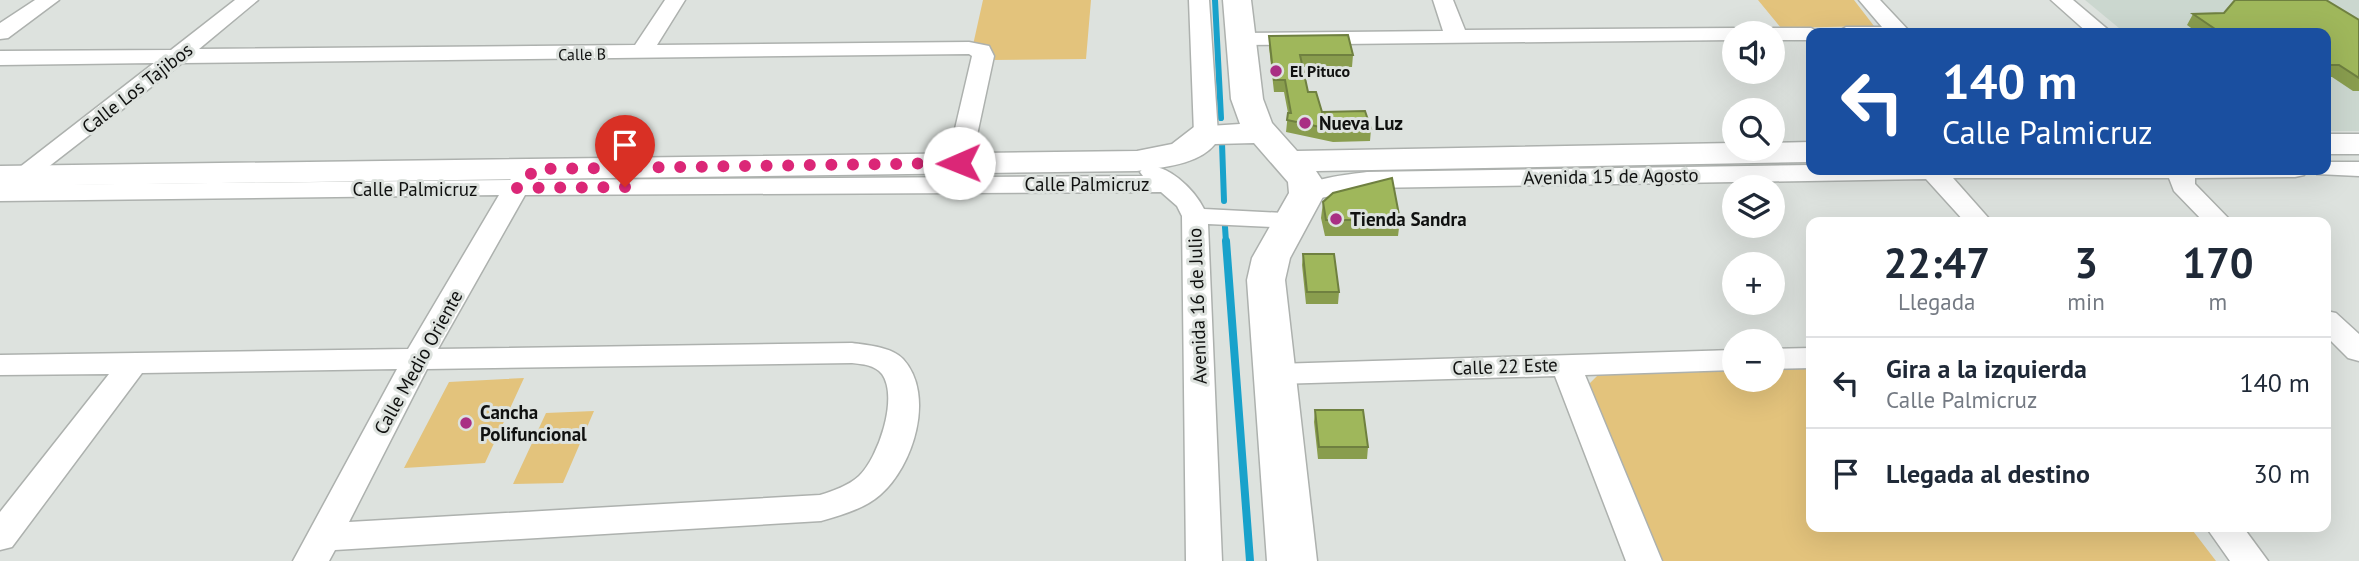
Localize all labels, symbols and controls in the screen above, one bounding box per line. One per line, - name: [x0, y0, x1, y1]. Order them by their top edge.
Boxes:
- map controls: [1722, 21, 1785, 392]
- button: sound: [1722, 21, 1785, 84]
- street label: Calle Los Tajibos: [77, 37, 197, 139]
- street label: Calle B: [558, 44, 606, 64]
- text: 140 m: [1942, 49, 2077, 113]
- icon: left: [1827, 56, 1918, 147]
- place label: El Pituco: [1290, 61, 1350, 81]
- marker: El Pituco: [1268, 63, 1284, 79]
- button: search: [1722, 98, 1785, 161]
- place label: Nueva Luz: [1319, 111, 1403, 135]
- text: Calle Palmicruz: [1942, 111, 2153, 153]
- pin: [595, 115, 655, 187]
- marker: Nueva Luz: [1297, 115, 1313, 131]
- icon: arrive: [606, 126, 644, 164]
- position arrow: [922, 126, 996, 200]
- street label: Avenida 15 de Agosto: [1523, 162, 1699, 190]
- street label: Calle Palmicruz: [1025, 172, 1149, 196]
- button: layers: [1722, 175, 1785, 238]
- street label: Calle Palmicruz: [353, 177, 477, 201]
- place label: Tienda Sandra: [1350, 207, 1467, 231]
- marker: Tienda Sandra: [1328, 211, 1344, 227]
- street label: Avenida 16 de Julio: [1182, 227, 1212, 385]
- text: 22:47: [1883, 235, 1990, 290]
- text: 3: [2074, 235, 2098, 290]
- text: 170: [2182, 235, 2254, 290]
- button: +: [1722, 252, 1785, 315]
- street label: Calle Medio Oriente: [368, 286, 468, 438]
- text: Llegada: [1898, 287, 1975, 316]
- text: min: [2067, 287, 2105, 316]
- text: m: [2209, 287, 2227, 316]
- button: −: [1722, 329, 1785, 392]
- street label: Calle 22 Este: [1452, 352, 1558, 380]
- text: Gira a la izquierda: [1886, 352, 2087, 385]
- icon: left: [1827, 364, 1865, 402]
- text: 140 m: [2239, 366, 2310, 399]
- text: Calle Palmicruz: [1886, 385, 2037, 414]
- place label: Cancha Polifuncional: [480, 400, 587, 446]
- marker: Cancha Polifuncional: [458, 415, 474, 431]
- icon: arrive: [1827, 455, 1865, 493]
- text: Llegada al destino: [1886, 457, 2090, 490]
- text: 30 m: [2254, 457, 2310, 490]

